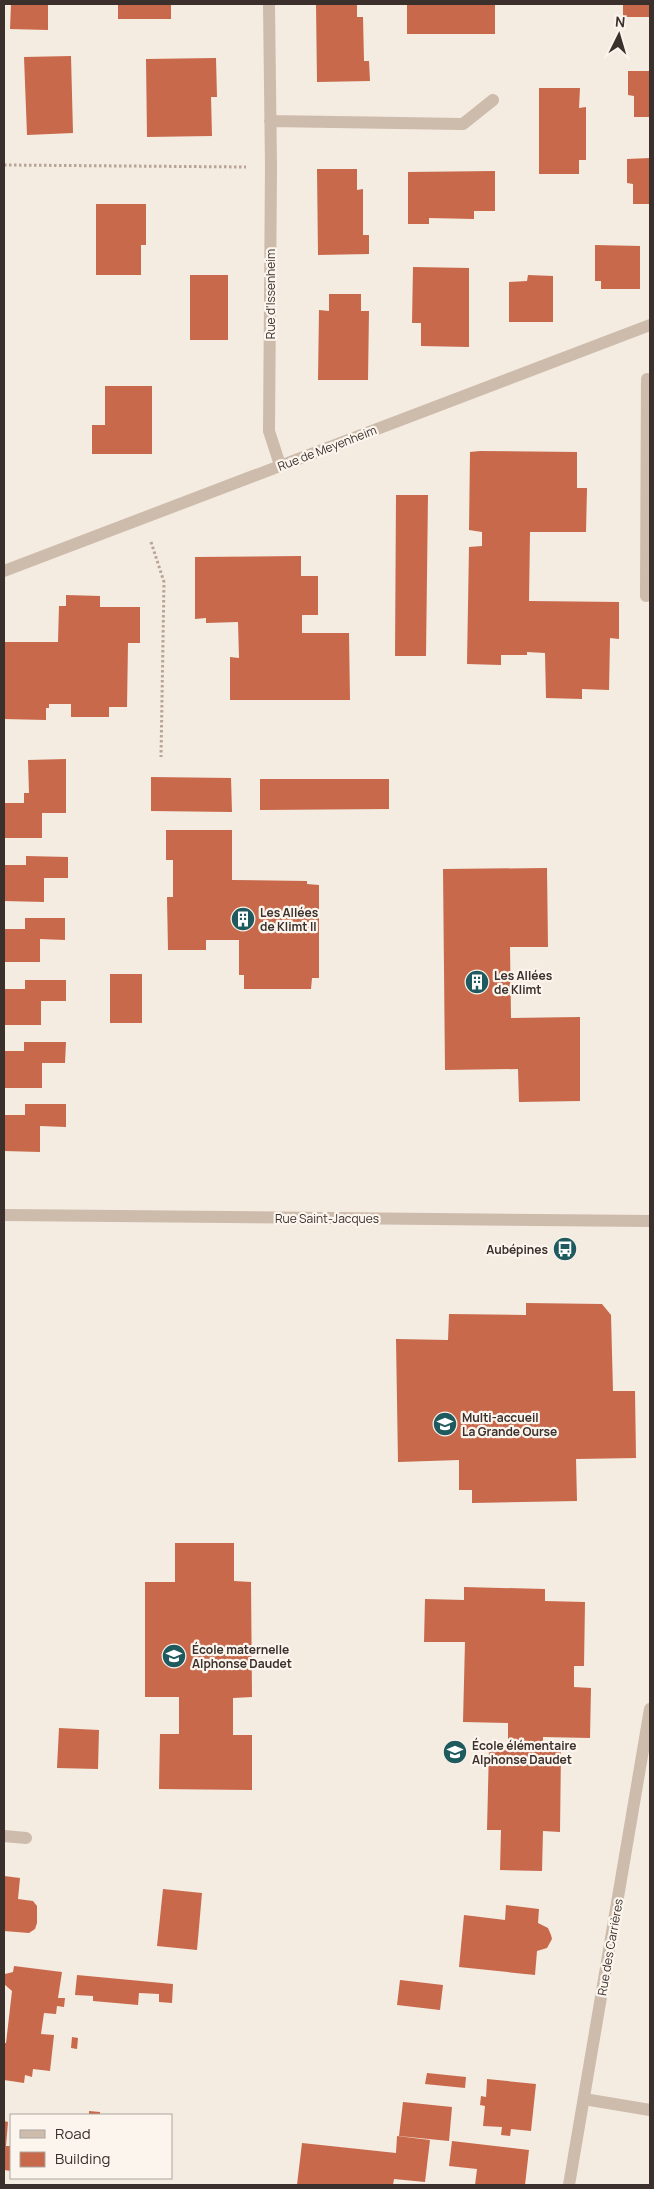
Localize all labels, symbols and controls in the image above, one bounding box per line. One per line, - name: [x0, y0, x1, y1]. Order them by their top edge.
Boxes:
- north arrow: [594, 10, 644, 60]
- text: N: [614, 12, 626, 31]
- street label: Rue d'Issenheim: [262, 249, 279, 339]
- street label: Rue de Meyenheim: [275, 421, 379, 475]
- place label: Les Allées de Klimt II: [260, 904, 319, 935]
- building icon: Les Allées de Klimt II: [230, 906, 256, 932]
- place label: Les Allées de Klimt: [494, 967, 553, 998]
- building icon: Les Allées de Klimt: [464, 969, 490, 995]
- street label: Rue Saint-Jacques: [275, 1210, 379, 1227]
- bus stop icon: Aubépines: [552, 1236, 578, 1262]
- place label: Aubépines: [486, 1241, 549, 1258]
- place label: Multi-accueil La Grande Ourse: [462, 1409, 557, 1440]
- school or university icon: Multi-accueil La Grande Ourse: [432, 1411, 458, 1437]
- place label: École maternelle Alphonse Daudet: [192, 1641, 292, 1672]
- school or university icon: École maternelle Alphonse Daudet: [161, 1643, 187, 1669]
- place label: École élémentaire Alphonse Daudet: [472, 1737, 576, 1768]
- school or university icon: École élémentaire Alphonse Daudet: [442, 1739, 468, 1765]
- street label: Rue des Carrières: [593, 1897, 627, 1997]
- legend: [10, 2114, 172, 2179]
- text: Road: [55, 2123, 91, 2144]
- text: Building: [55, 2148, 110, 2169]

